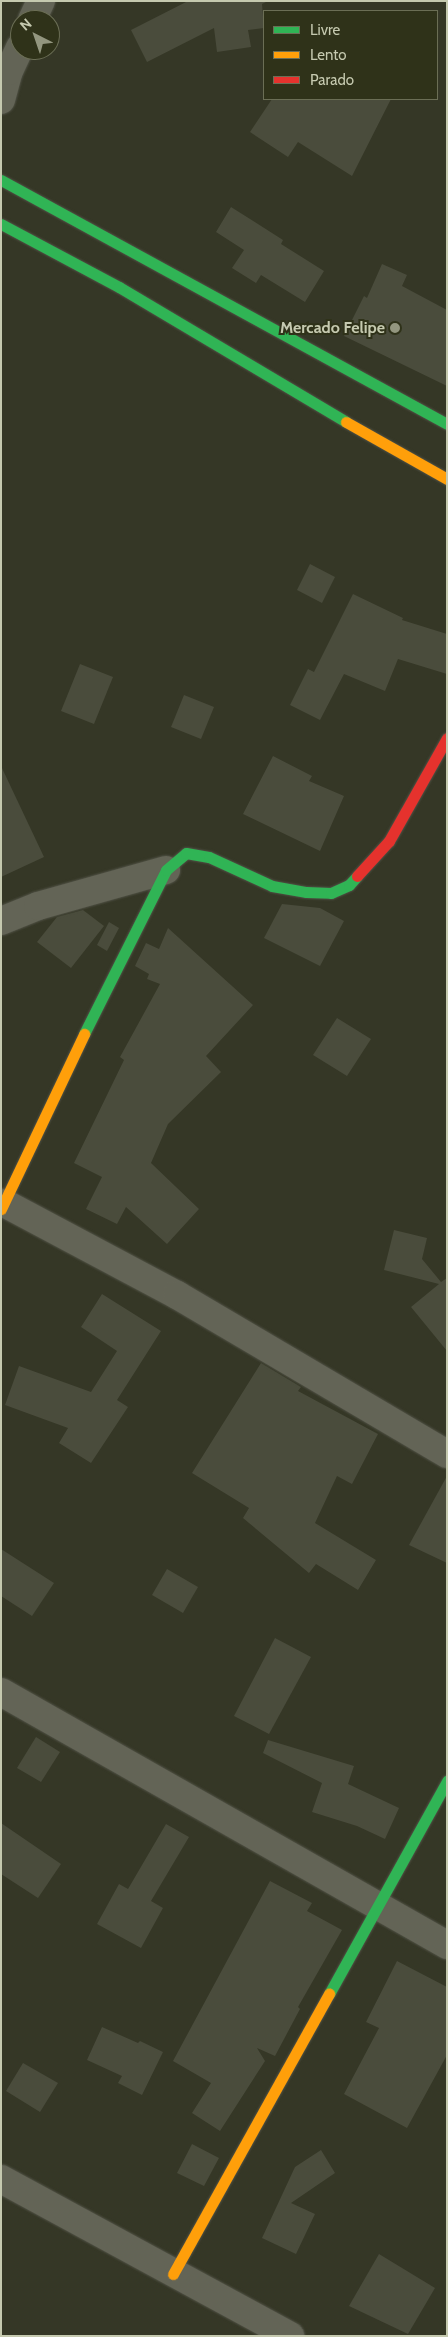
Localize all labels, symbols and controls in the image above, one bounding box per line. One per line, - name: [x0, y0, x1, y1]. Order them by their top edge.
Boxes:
- north arrow: [10, 10, 60, 60]
- legend: [263, 10, 438, 100]
- text: N: [16, 14, 35, 34]
- text: Livre: [310, 21, 340, 39]
- text: Lento: [310, 46, 347, 64]
- text: Parado: [310, 71, 354, 89]
- place label: Mercado Felipe: [280, 318, 385, 338]
- marker: Mercado Felipe: [389, 322, 401, 334]

